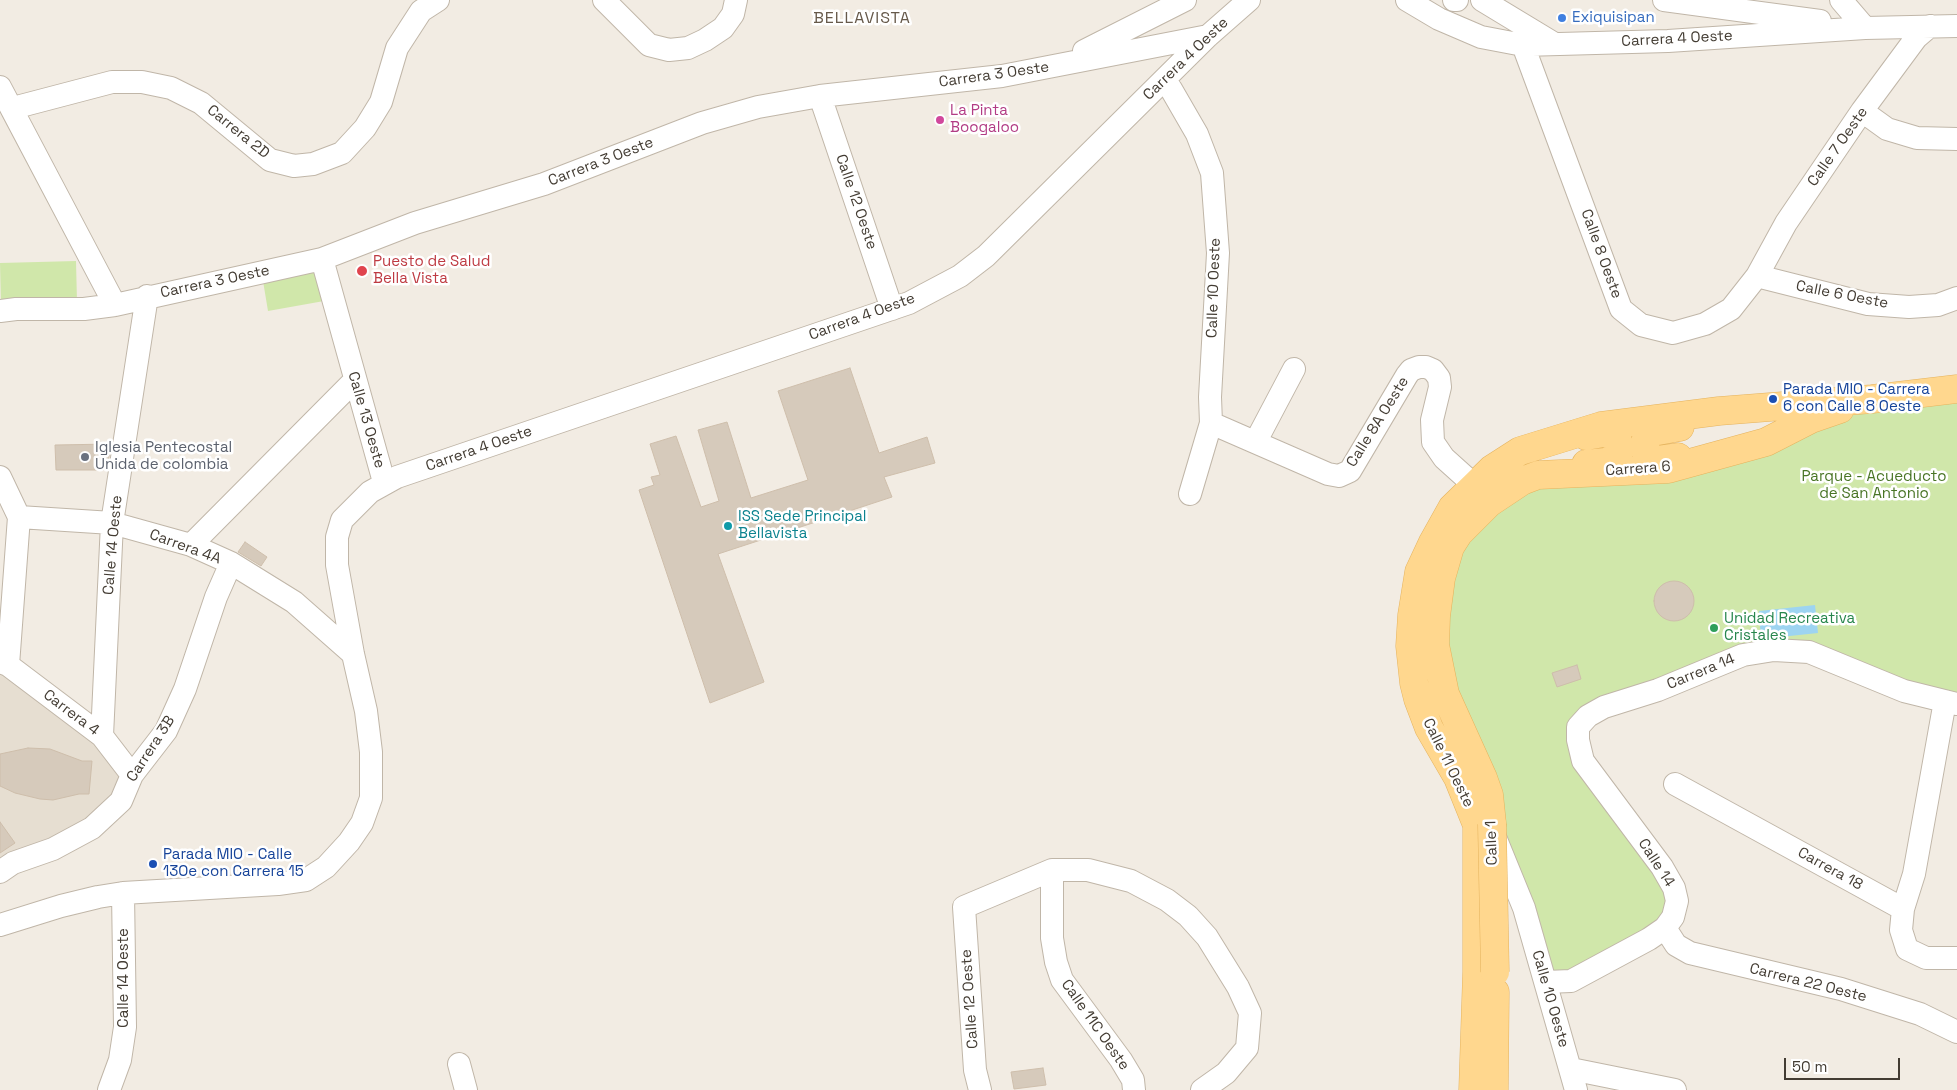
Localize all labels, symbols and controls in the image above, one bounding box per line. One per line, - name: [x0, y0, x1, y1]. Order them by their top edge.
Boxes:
- district label: BELLAVISTA: [812, 9, 912, 29]
- place label: Exiquisipan: [1572, 9, 1655, 27]
- marker: Exiquisipan: [1556, 12, 1568, 24]
- street label: Carrera 4 Oeste: [1140, 14, 1232, 104]
- street label: Carrera 4 Oeste: [1621, 27, 1733, 51]
- street label: Carrera 3 Oeste: [938, 58, 1050, 92]
- street label: Carrera 2D: [203, 101, 273, 163]
- place label: La Pinta Boogaloo: [950, 102, 1019, 137]
- street label: Calle 7 Oeste: [1804, 104, 1872, 190]
- marker: La Pinta Boogaloo: [934, 114, 946, 126]
- street label: Carrera 3 Oeste: [546, 134, 656, 190]
- street label: Calle 12 Oeste: [831, 152, 881, 252]
- street label: Calle 8 Oeste: [1577, 207, 1625, 301]
- street label: Calle 10 Oeste: [1203, 238, 1225, 338]
- place label: Puesto de Salud Bella Vista: [373, 253, 490, 288]
- street label: Carrera 3 Oeste: [159, 262, 271, 302]
- marker: Puesto de Salud Bella Vista: [355, 264, 369, 278]
- street label: Calle 6 Oeste: [1794, 277, 1890, 313]
- street label: Carrera 4 Oeste: [807, 289, 917, 345]
- street label: Calle 13 Oeste: [344, 370, 388, 470]
- street label: Calle 8A Oeste: [1343, 373, 1413, 471]
- place label: Parada MIO - Carrera 6 con Calle 8 Oeste: [1783, 381, 1930, 416]
- marker: Parada MIO - Carrera 6 con Calle 8 Oeste: [1767, 393, 1779, 405]
- street label: Carrera 4 Oeste: [423, 422, 535, 476]
- place label: Iglesia Pentecostal Unida de colombia: [95, 439, 232, 474]
- marker: Iglesia Pentecostal Unida de colombia: [79, 451, 91, 463]
- street label: Carrera 6: [1605, 458, 1671, 480]
- park label: Parque - Acueducto de San Antonio: [1801, 468, 1947, 503]
- street label: Calle 14 Oeste: [100, 494, 126, 596]
- place label: ISS Sede Principal Bellavista: [738, 508, 867, 543]
- marker: ISS Sede Principal Bellavista: [722, 520, 734, 532]
- street label: Carrera 4A: [147, 526, 223, 568]
- place label: Unidad Recreativa Cristales: [1724, 610, 1855, 645]
- marker: Unidad Recreativa Cristales: [1708, 622, 1720, 634]
- street label: Carrera 14: [1664, 650, 1738, 694]
- street label: Carrera 4: [39, 686, 103, 740]
- street label: Carrera 3B: [123, 713, 179, 785]
- street label: Calle 11 Oeste: [1419, 716, 1477, 810]
- street label: Calle 1: [1482, 820, 1502, 866]
- street label: Calle 14: [1634, 835, 1678, 891]
- street label: Carrera 18: [1794, 844, 1866, 894]
- place label: Parada MIO - Calle 13Oe con Carrera 15: [163, 846, 304, 881]
- marker: Parada MIO - Calle 13Oe con Carrera 15: [147, 858, 159, 870]
- street label: Calle 14 Oeste: [115, 928, 133, 1028]
- street label: Calle 10 Oeste: [1528, 948, 1572, 1050]
- street label: Calle 12 Oeste: [958, 949, 982, 1049]
- street label: Carrera 22 Oeste: [1748, 960, 1868, 1006]
- street label: Calle 11C Oeste: [1057, 976, 1133, 1074]
- scale bar: [1787, 1048, 1903, 1080]
- text: 50 m: [1792, 1057, 1827, 1076]

